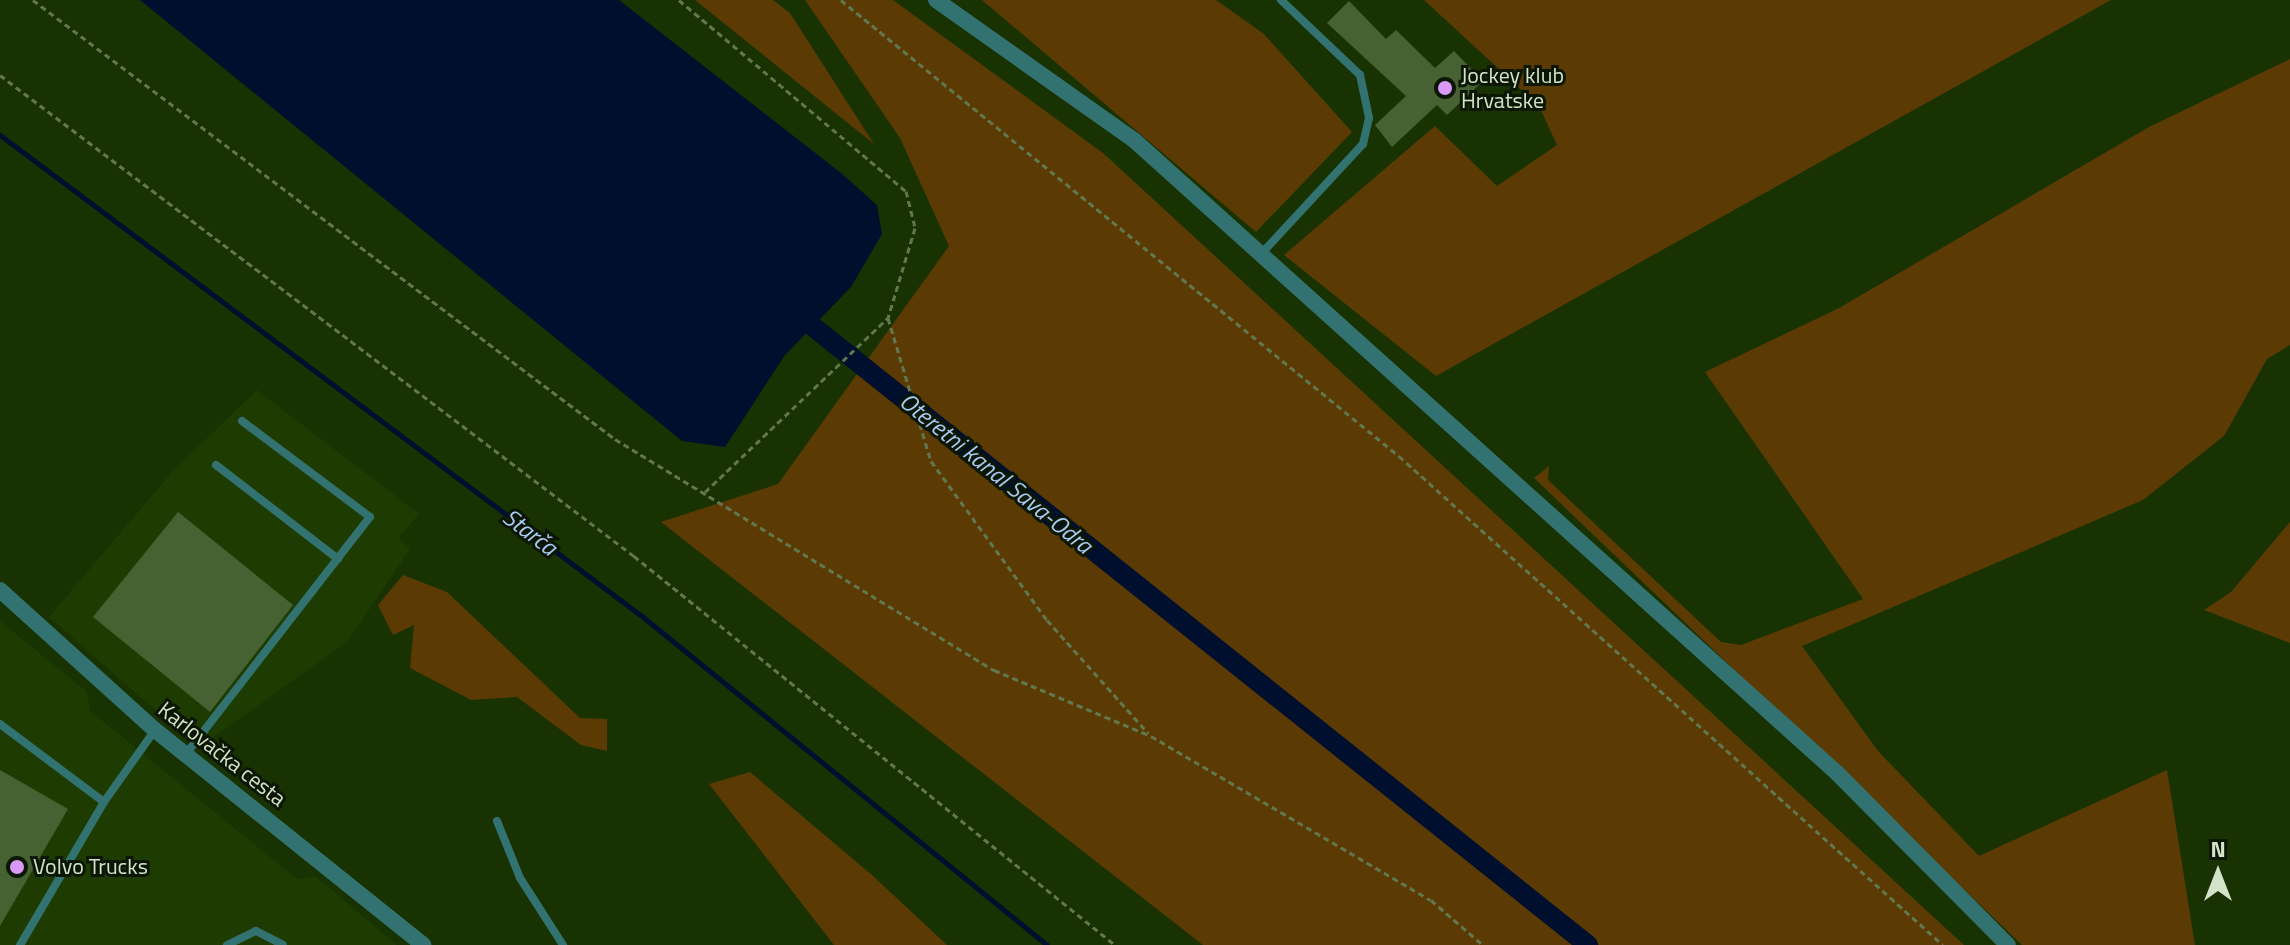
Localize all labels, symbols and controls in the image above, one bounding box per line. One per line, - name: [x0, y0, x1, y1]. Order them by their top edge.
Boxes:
- place label: Jockey klub Hrvatske: [1461, 62, 1564, 114]
- marker: Jockey klub Hrvatske: [1436, 79, 1454, 97]
- water label: Oteretni kanal Sava-Odra: [894, 386, 1098, 560]
- water label: Starča: [497, 502, 563, 562]
- street label: Karlovačka cesta: [153, 696, 291, 812]
- text: N: [2210, 832, 2226, 866]
- north arrow: [2178, 833, 2258, 913]
- place label: Volvo Trucks: [33, 854, 148, 880]
- marker: Volvo Trucks: [8, 858, 26, 876]

